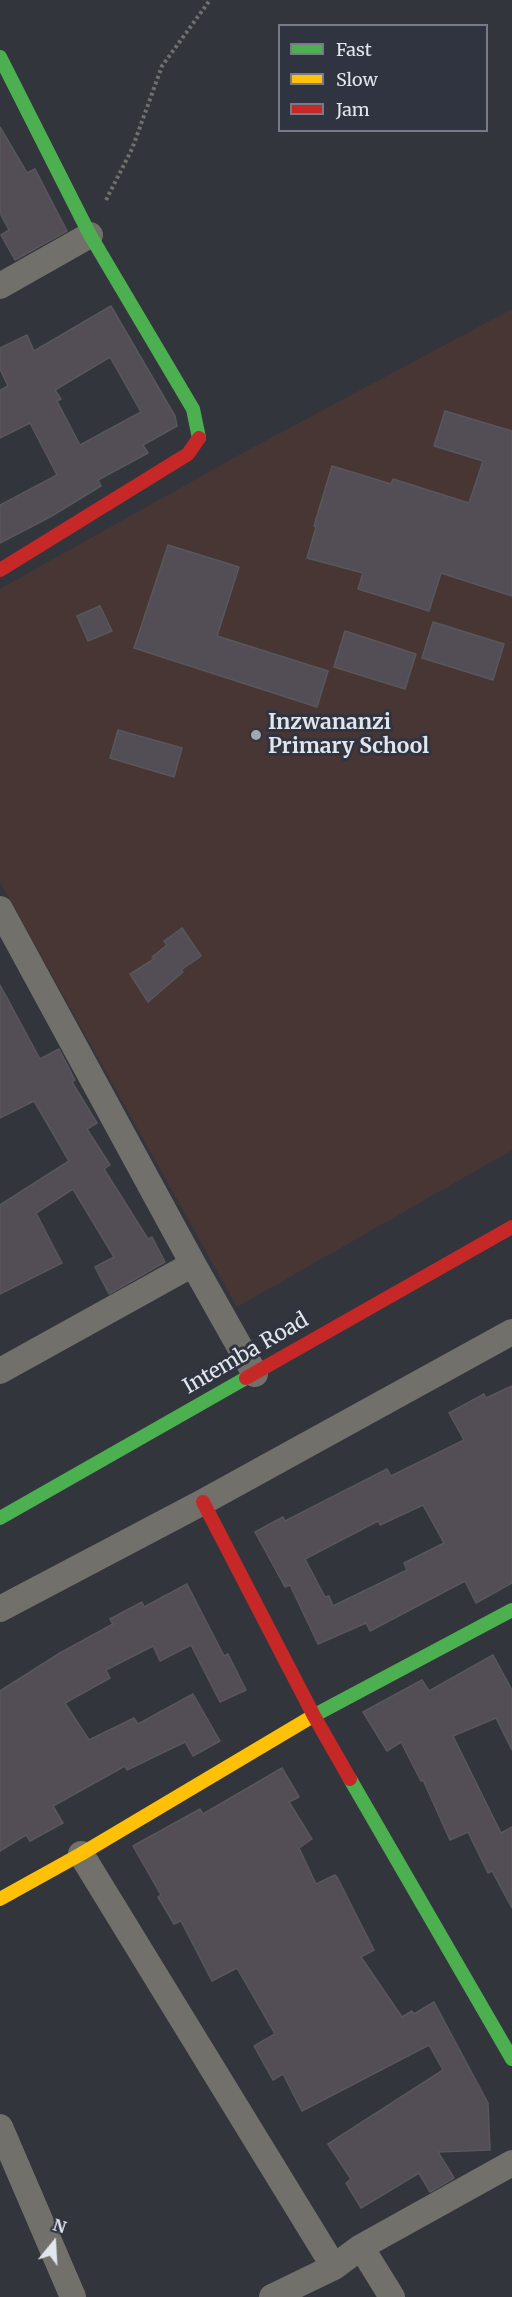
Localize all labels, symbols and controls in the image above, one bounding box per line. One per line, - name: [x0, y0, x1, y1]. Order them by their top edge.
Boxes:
- legend: [278, 24, 488, 132]
- text: Fast: [336, 38, 372, 61]
- text: Slow: [336, 68, 378, 91]
- text: Jam: [336, 98, 370, 121]
- place label: Inzwananzi Primary School: [268, 710, 429, 760]
- marker: Inzwananzi Primary School: [249, 728, 263, 742]
- street label: Intemba Road: [179, 1308, 313, 1400]
- north arrow: [24, 2213, 84, 2273]
- text: N: [50, 2214, 69, 2237]

